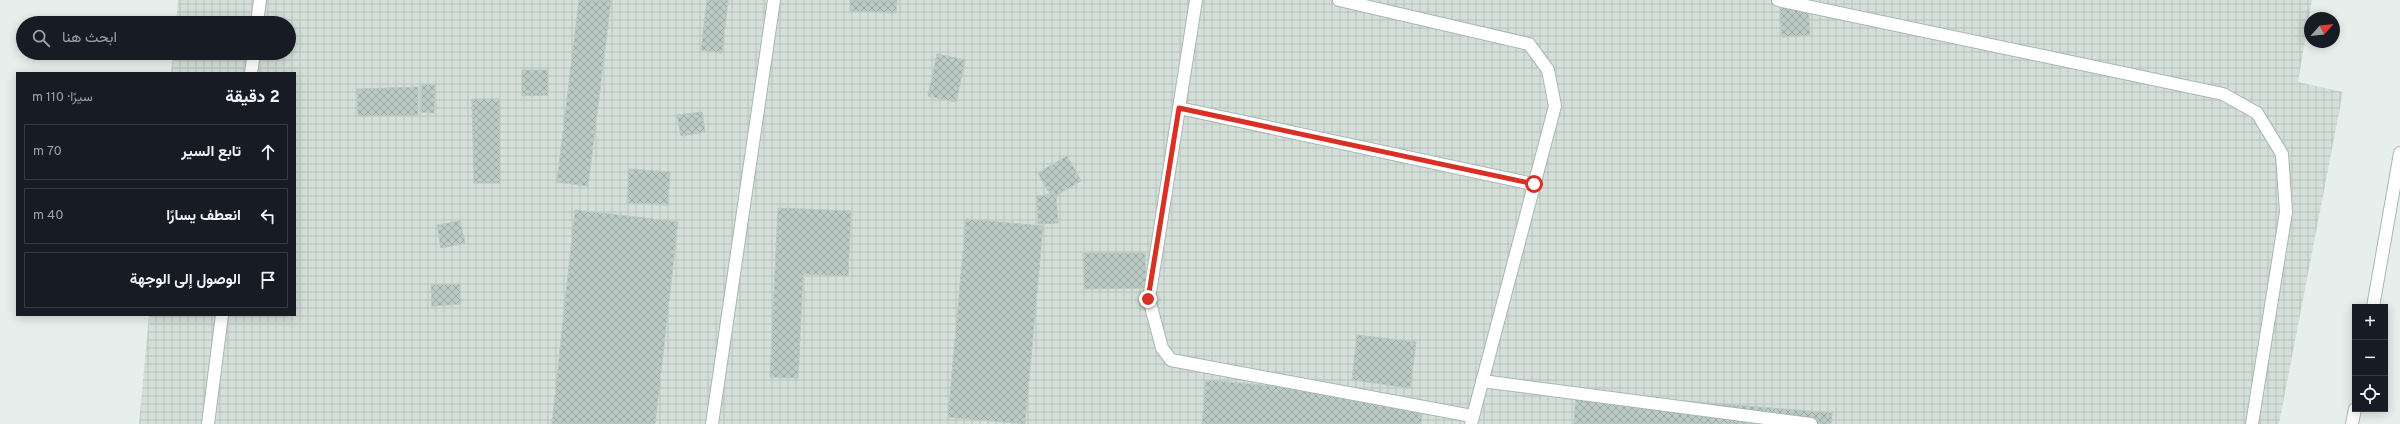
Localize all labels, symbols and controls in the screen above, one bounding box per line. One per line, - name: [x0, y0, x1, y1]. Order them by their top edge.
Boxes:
- north arrow: [2304, 12, 2340, 48]
- search box: [16, 16, 296, 60]
- icon: search: [30, 27, 52, 49]
- text: ابحث هنا: [62, 29, 117, 48]
- text: 2 دقيقة: [225, 87, 280, 109]
- text: سيرًا · 110 m: [32, 90, 93, 106]
- icon: ahead: [257, 141, 279, 163]
- text: تابع السير: [181, 143, 241, 162]
- text: 70 m: [33, 144, 62, 160]
- route start: [1525, 175, 1543, 193]
- icon: left: [257, 205, 279, 227]
- text: انعطف يسارًا: [166, 207, 241, 226]
- text: 40 m: [33, 208, 64, 224]
- icon: arrive: [257, 269, 279, 291]
- text: الوصول إلى الوجهة: [130, 271, 241, 290]
- route end: [1139, 290, 1157, 308]
- map controls: [2352, 304, 2388, 412]
- button: +: [2352, 304, 2388, 340]
- button: −: [2352, 340, 2388, 376]
- button: locate: [2352, 376, 2388, 412]

